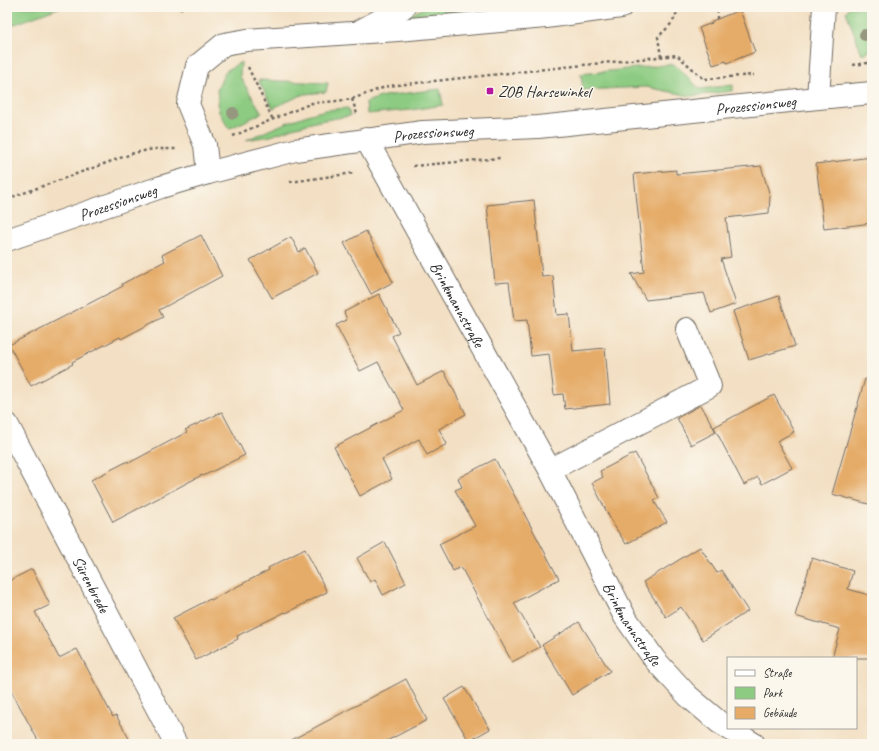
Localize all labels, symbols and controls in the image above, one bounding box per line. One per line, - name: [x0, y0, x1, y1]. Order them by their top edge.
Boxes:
- place label: ZOB Harsewinkel: [498, 82, 594, 102]
- marker: ZOB Harsewinkel: [485, 86, 495, 96]
- street label: Prozessionsweg: [715, 91, 798, 120]
- street label: Prozessionsweg: [392, 121, 475, 147]
- street label: Prozessionsweg: [77, 180, 161, 225]
- street label: Brinkmannstraße: [425, 258, 490, 352]
- street label: Sürenbrede: [67, 553, 115, 618]
- street label: Brinkmannstraße: [598, 579, 666, 672]
- legend: [727, 657, 857, 729]
- text: Straße: [763, 665, 792, 681]
- text: Park: [763, 685, 784, 701]
- text: Gebäude: [763, 705, 797, 721]

